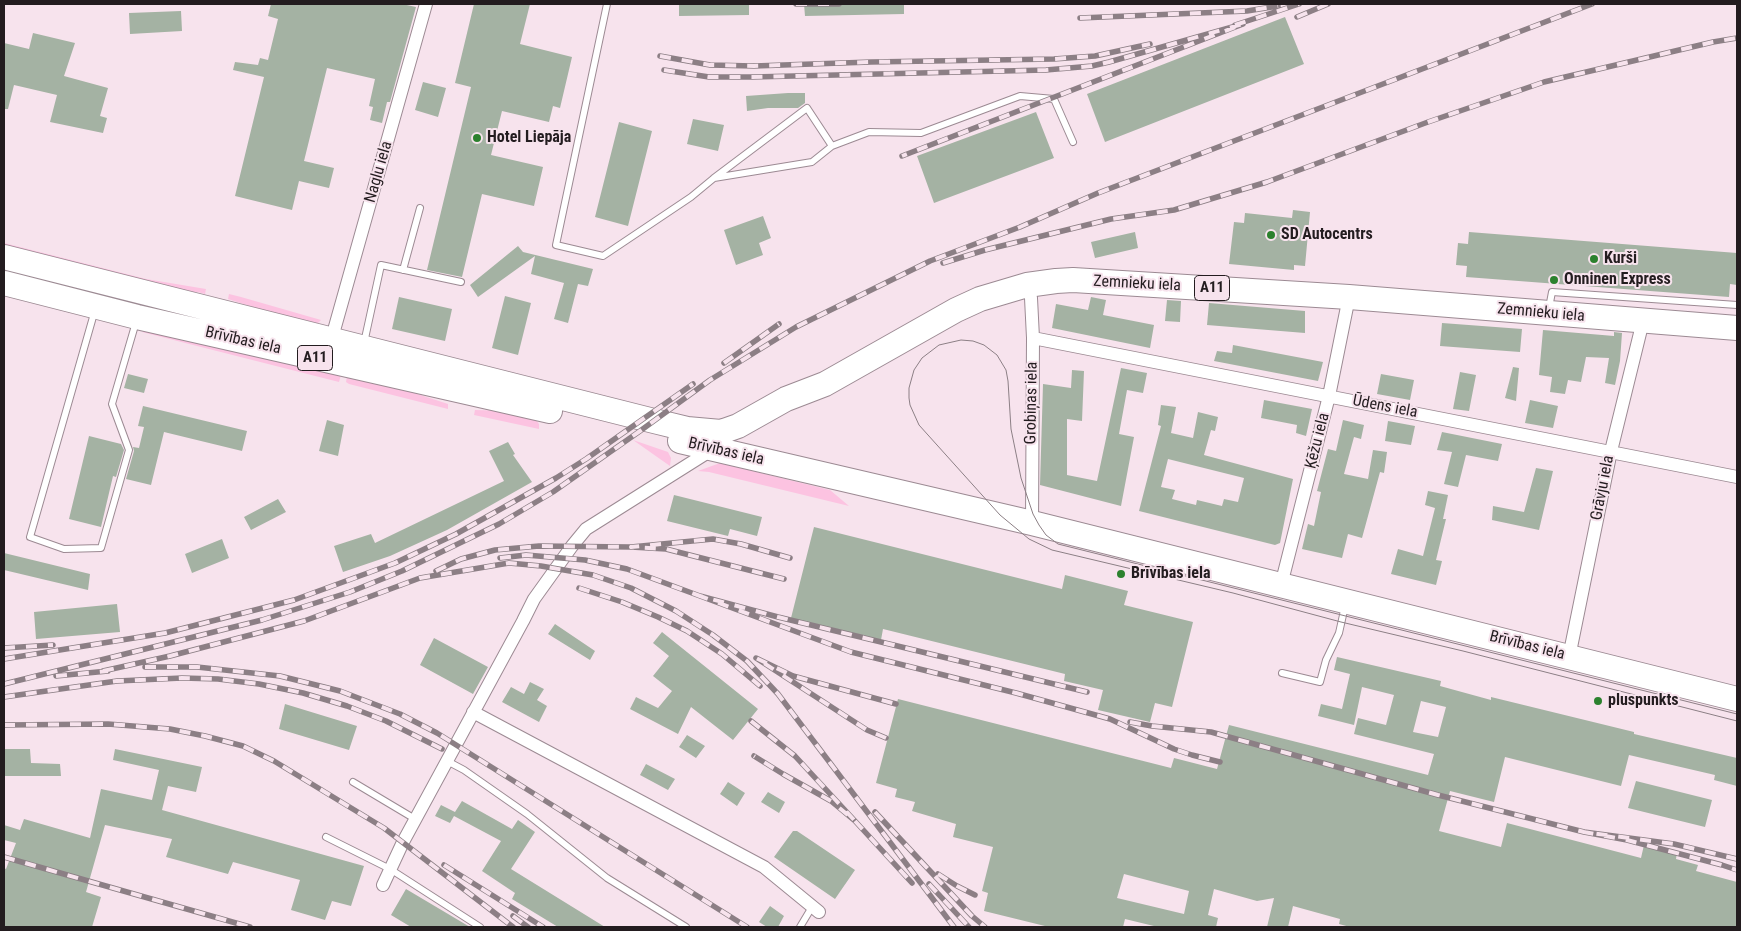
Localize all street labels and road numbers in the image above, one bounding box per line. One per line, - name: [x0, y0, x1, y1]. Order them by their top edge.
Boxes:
- street label: Naglu iela: [361, 139, 397, 205]
- street label: Zemnieku iela: [1093, 272, 1181, 296]
- road number: A11: [1194, 276, 1230, 300]
- street label: Zemnieku iela: [1496, 300, 1586, 326]
- street label: Brīvības iela: [203, 323, 283, 359]
- road number: A11: [298, 346, 332, 370]
- street label: Grobiņas iela: [1022, 362, 1042, 444]
- street label: Ūdens iela: [1351, 391, 1419, 423]
- street label: Ķēžu iela: [1302, 411, 1334, 471]
- street label: Brīvības iela: [686, 434, 766, 470]
- street label: Grāvju iela: [1587, 454, 1619, 522]
- street label: Brīvības iela: [1487, 627, 1567, 665]

